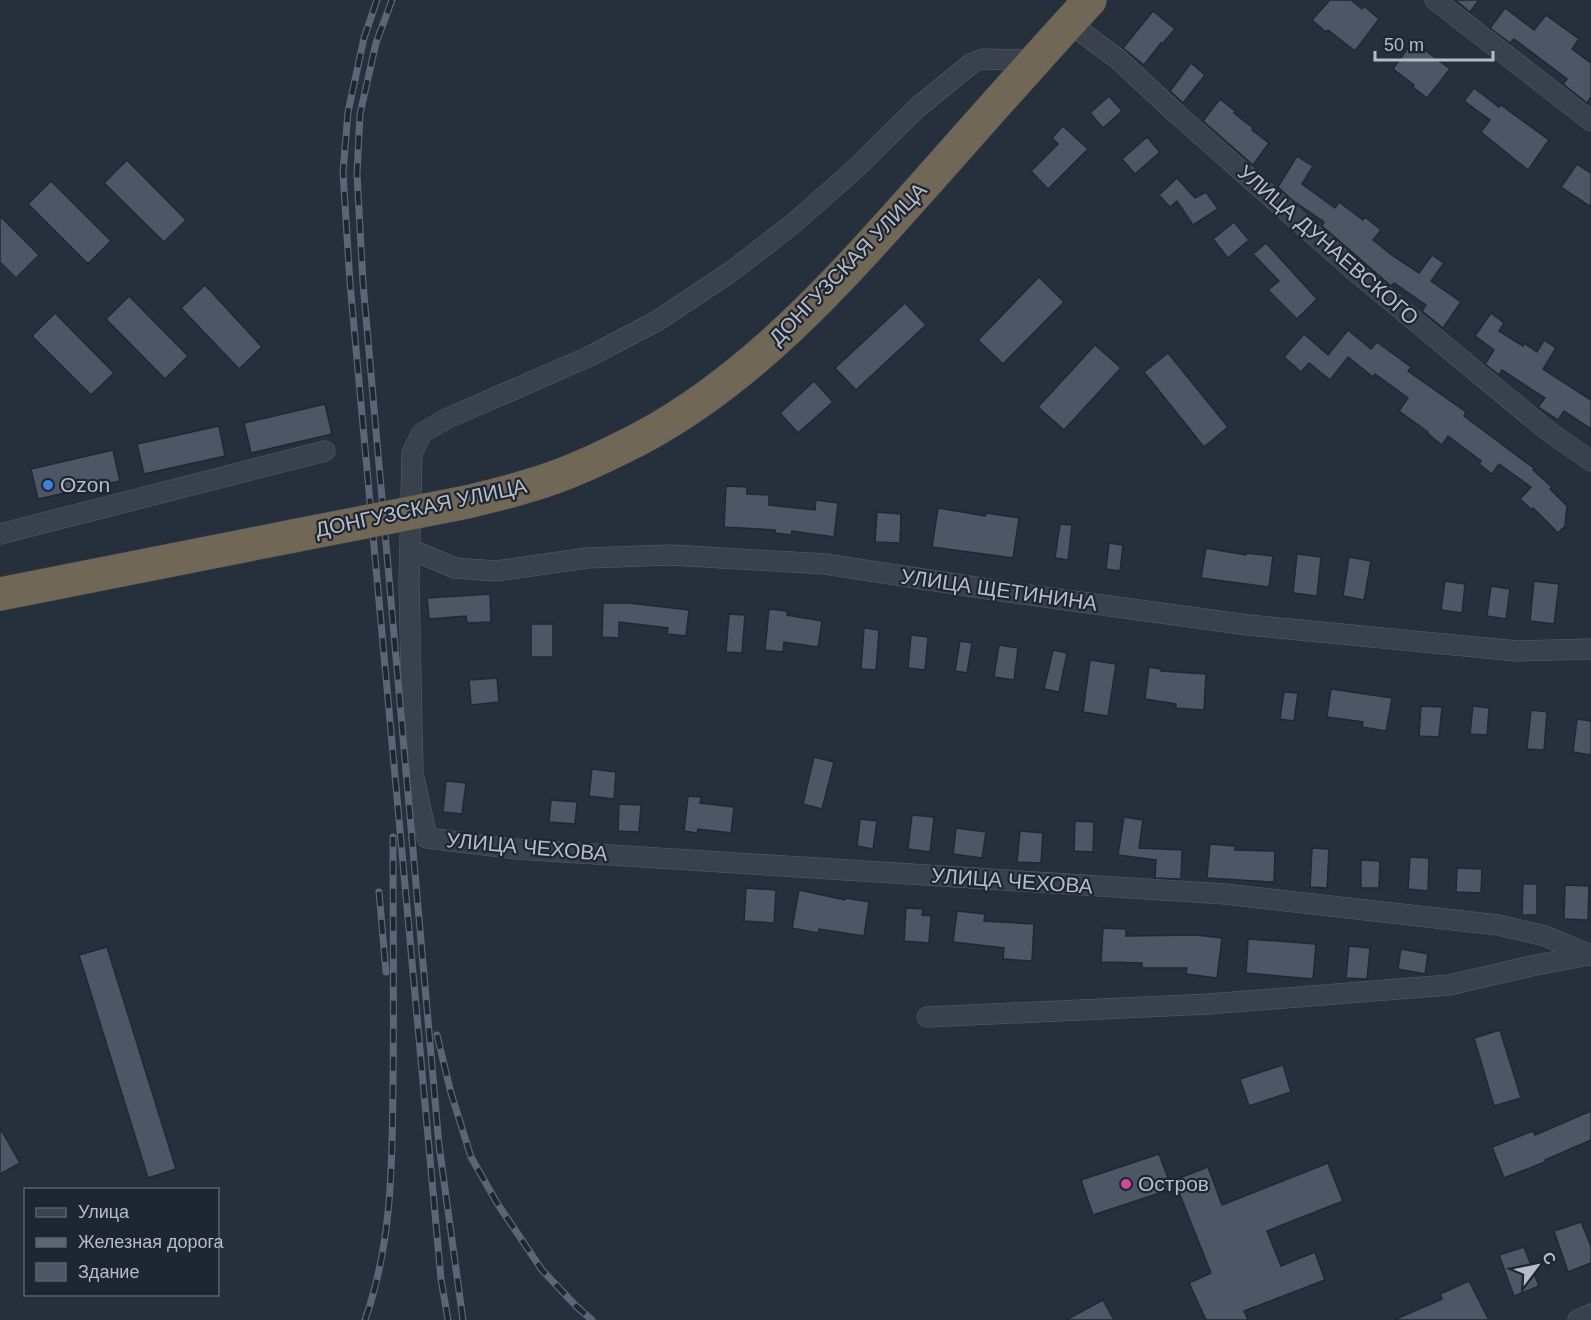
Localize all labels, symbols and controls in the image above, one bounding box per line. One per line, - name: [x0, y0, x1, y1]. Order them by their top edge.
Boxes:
- scale bar: [1375, 24, 1494, 62]
- text: 50 m: [1384, 35, 1424, 55]
- street label: УЛИЦА ДУНАЕВСКОГО: [1234, 160, 1423, 329]
- street label: ДОНГУЗСКАЯ УЛИЦА: [764, 178, 931, 349]
- place label: Ozon: [60, 473, 110, 496]
- street label: ДОНГУЗСКАЯ УЛИЦА: [313, 474, 529, 541]
- marker: Ozon: [41, 478, 55, 492]
- street label: УЛИЦА ЩЕТИНИНА: [899, 564, 1099, 615]
- street label: УЛИЦА ЧЕХОВА: [445, 828, 609, 865]
- street label: УЛИЦА ЧЕХОВА: [931, 863, 1094, 898]
- place label: Остров: [1138, 1172, 1209, 1195]
- marker: Остров: [1119, 1177, 1133, 1191]
- legend: [24, 1188, 219, 1296]
- text: Улица: [78, 1202, 130, 1222]
- text: Железная дорога: [78, 1232, 225, 1252]
- north arrow: [1507, 1236, 1567, 1296]
- text: С: [1539, 1249, 1560, 1268]
- text: Здание: [78, 1262, 139, 1282]

